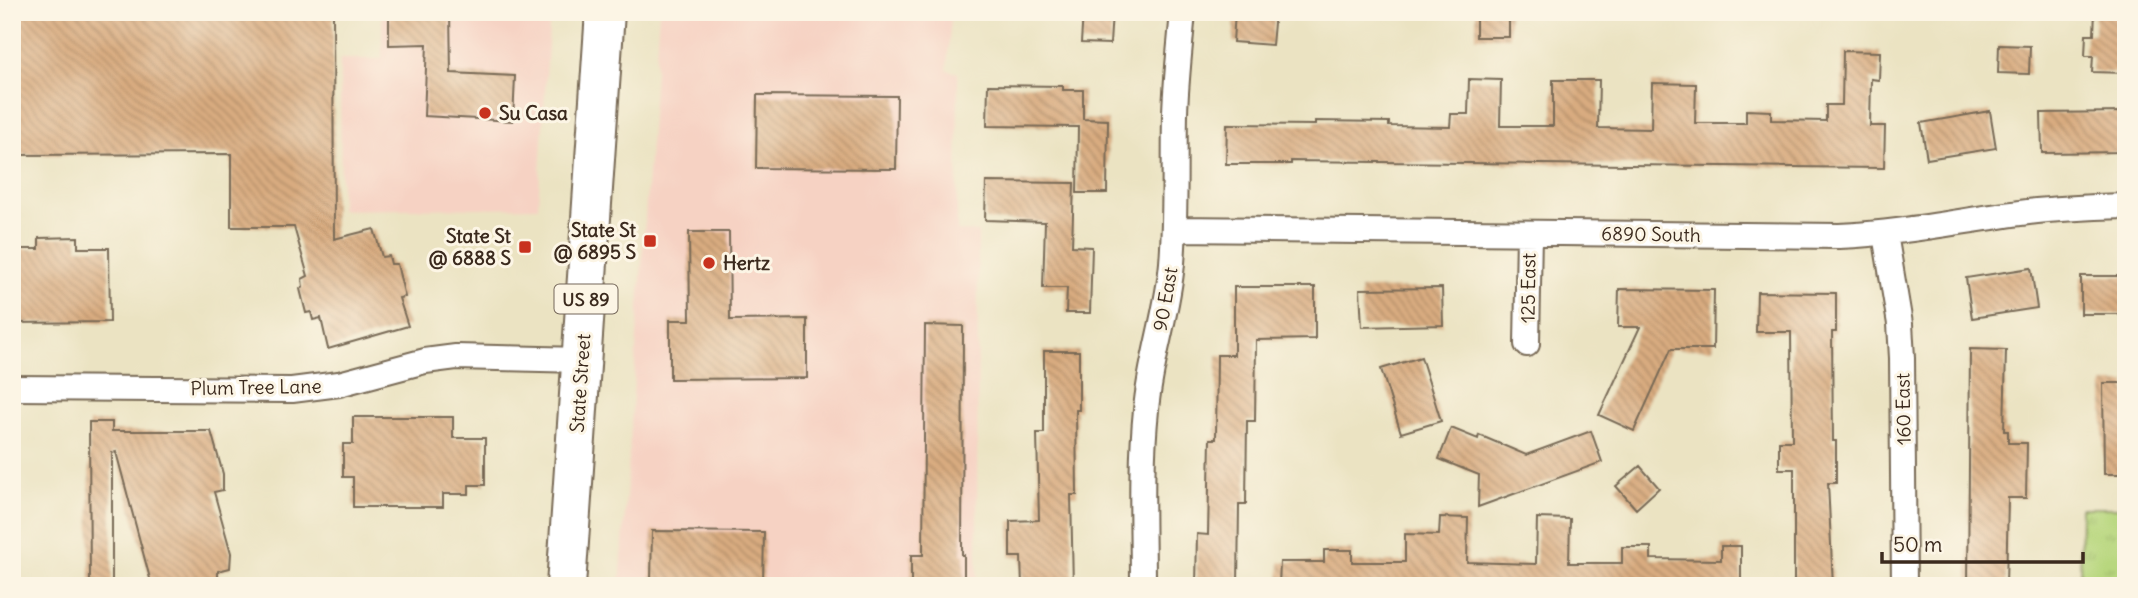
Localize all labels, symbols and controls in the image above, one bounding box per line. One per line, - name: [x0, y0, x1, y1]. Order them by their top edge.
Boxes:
- place label: Su Casa: [499, 101, 568, 125]
- marker: Su Casa: [477, 105, 493, 121]
- place label: State St @ 6895 S: [554, 218, 637, 264]
- street label: 6890 South: [1601, 221, 1701, 247]
- place label: State St @ 6888 S: [429, 224, 512, 270]
- marker: State St @ 6895 S: [642, 233, 658, 249]
- marker: State St @ 6888 S: [517, 239, 533, 255]
- place label: Hertz: [723, 251, 770, 275]
- street label: 125 East: [1515, 253, 1541, 323]
- marker: Hertz: [701, 255, 717, 271]
- street label: 90 East: [1148, 265, 1182, 333]
- road number: US 89: [554, 284, 618, 314]
- street label: State Street: [565, 333, 595, 433]
- street label: 160 East: [1890, 373, 1916, 445]
- street label: Plum Tree Lane: [190, 374, 322, 400]
- scale bar: [1882, 521, 2084, 565]
- text: 50 m: [1893, 531, 1942, 558]

